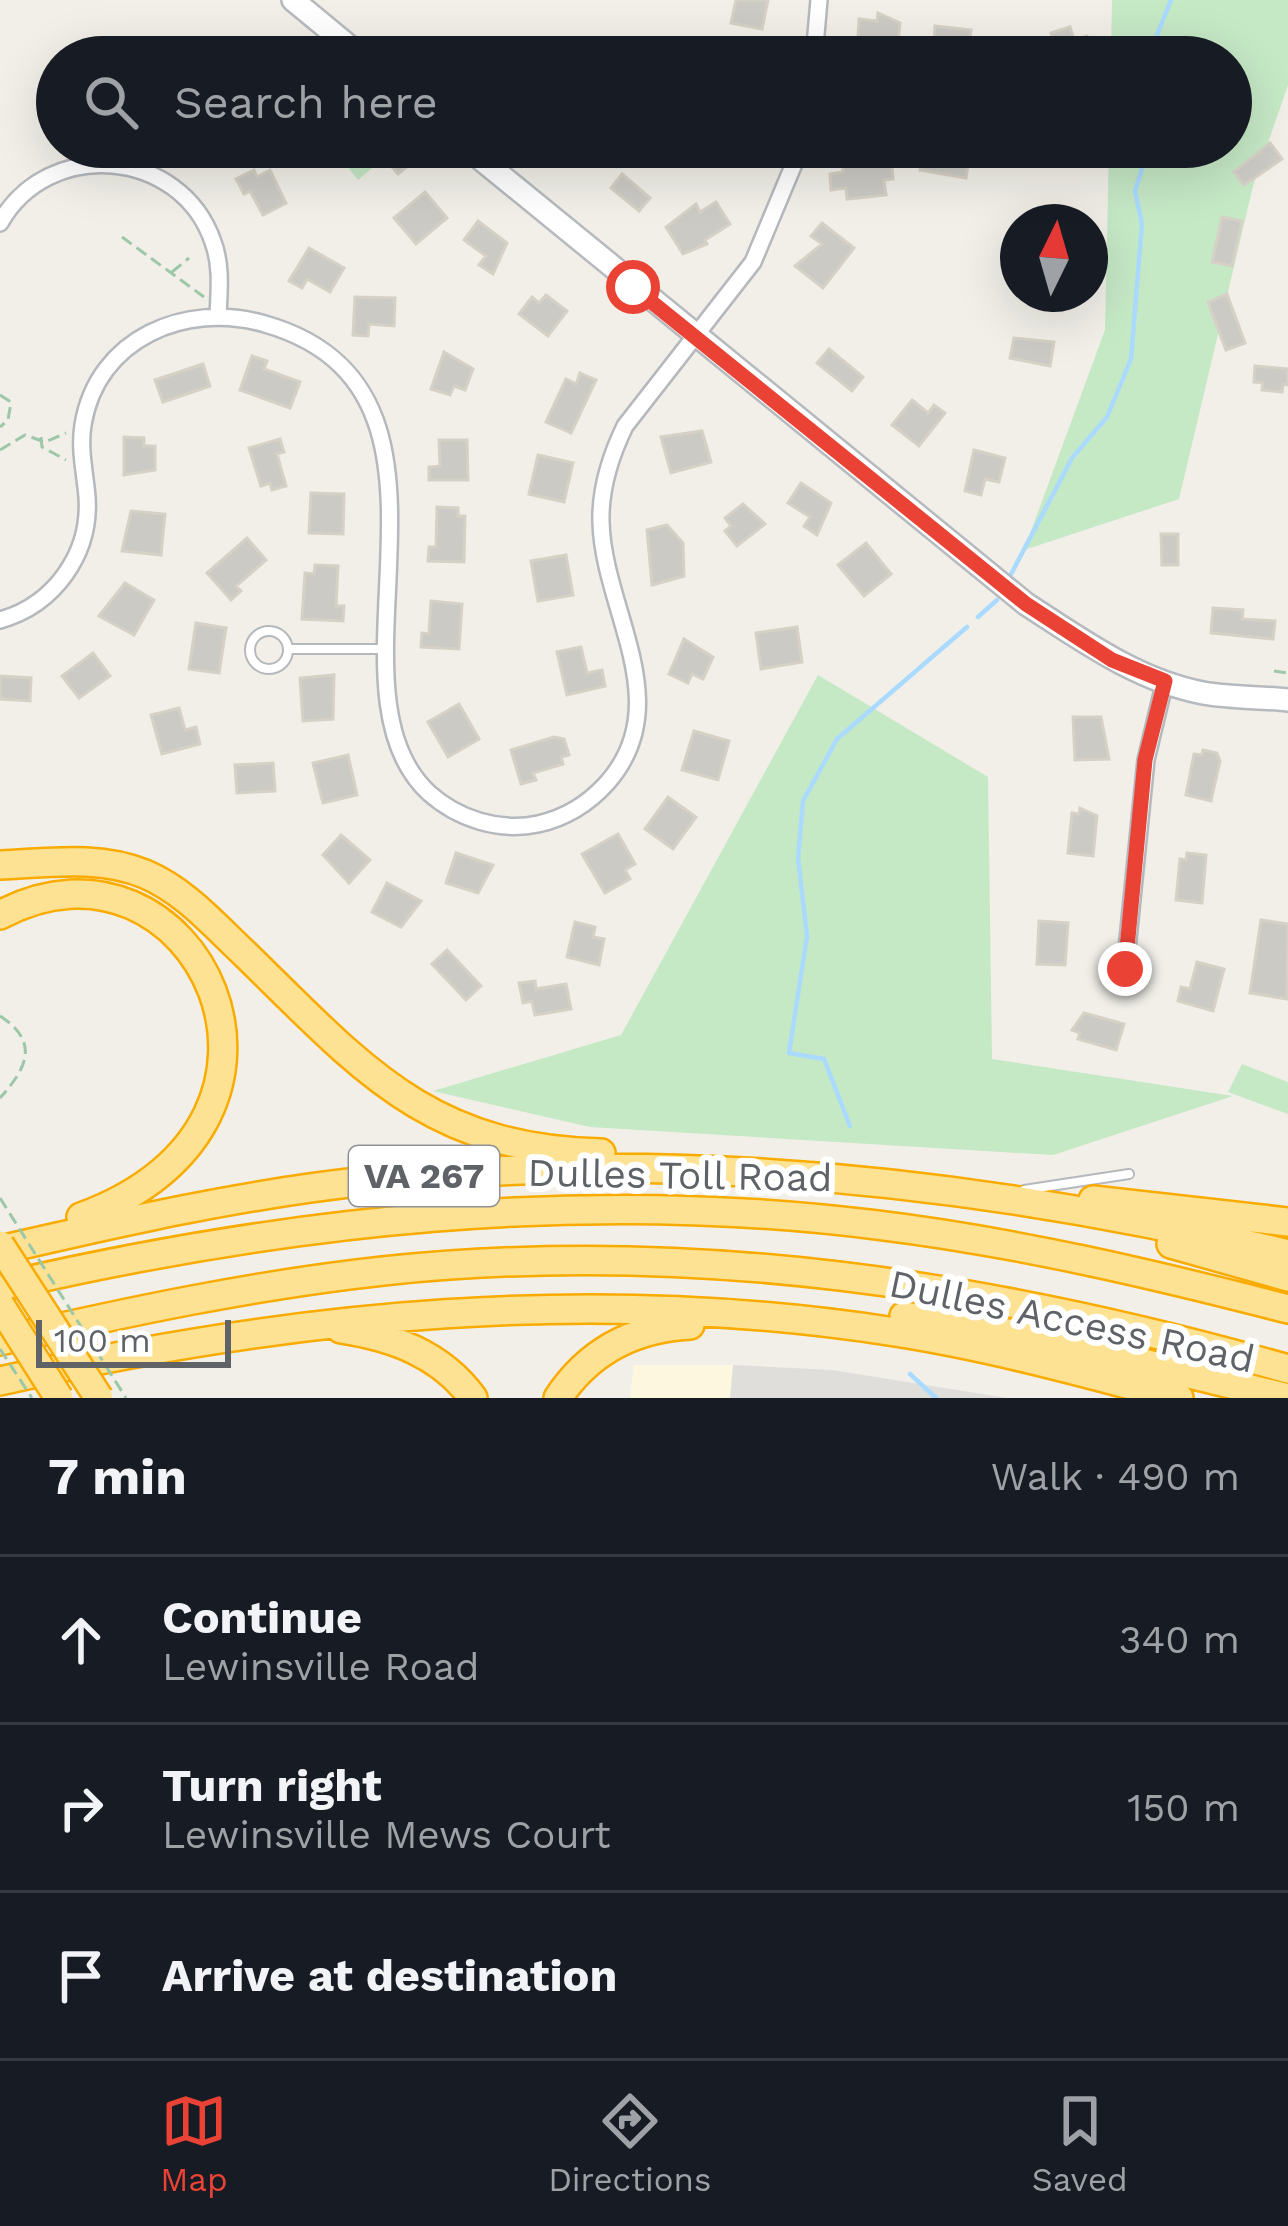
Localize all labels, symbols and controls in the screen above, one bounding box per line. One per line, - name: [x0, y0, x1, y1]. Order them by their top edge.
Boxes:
- search box: [36, 36, 1252, 168]
- icon: search: [78, 69, 144, 135]
- text: Search here: [174, 76, 438, 129]
- north arrow: [1000, 204, 1108, 312]
- route start: [606, 260, 660, 314]
- route end: [1098, 942, 1152, 996]
- road number: VA 267: [349, 1146, 499, 1206]
- street label: Dulles Toll Road: [527, 1150, 833, 1200]
- street label: Dulles Access Road: [885, 1260, 1259, 1382]
- scale bar: [36, 1314, 231, 1367]
- text: 100 m: [54, 1321, 151, 1360]
- text: 7 min: [48, 1447, 187, 1506]
- text: Walk · 490 m: [991, 1454, 1240, 1499]
- text: Continue: [162, 1591, 362, 1644]
- icon: ahead: [48, 1607, 114, 1673]
- text: 340 m: [1119, 1617, 1240, 1662]
- text: Lewinsville Road: [162, 1644, 479, 1689]
- text: Turn right: [162, 1759, 382, 1812]
- icon: right: [48, 1775, 114, 1841]
- text: 150 m: [1127, 1785, 1240, 1830]
- text: Lewinsville Mews Court: [162, 1812, 611, 1857]
- icon: arrive: [48, 1943, 114, 2009]
- text: Arrive at destination: [162, 1949, 617, 2002]
- tab: Map: [160, 2088, 228, 2199]
- tab: Directions: [548, 2088, 711, 2199]
- tab: Saved: [1032, 2088, 1128, 2199]

